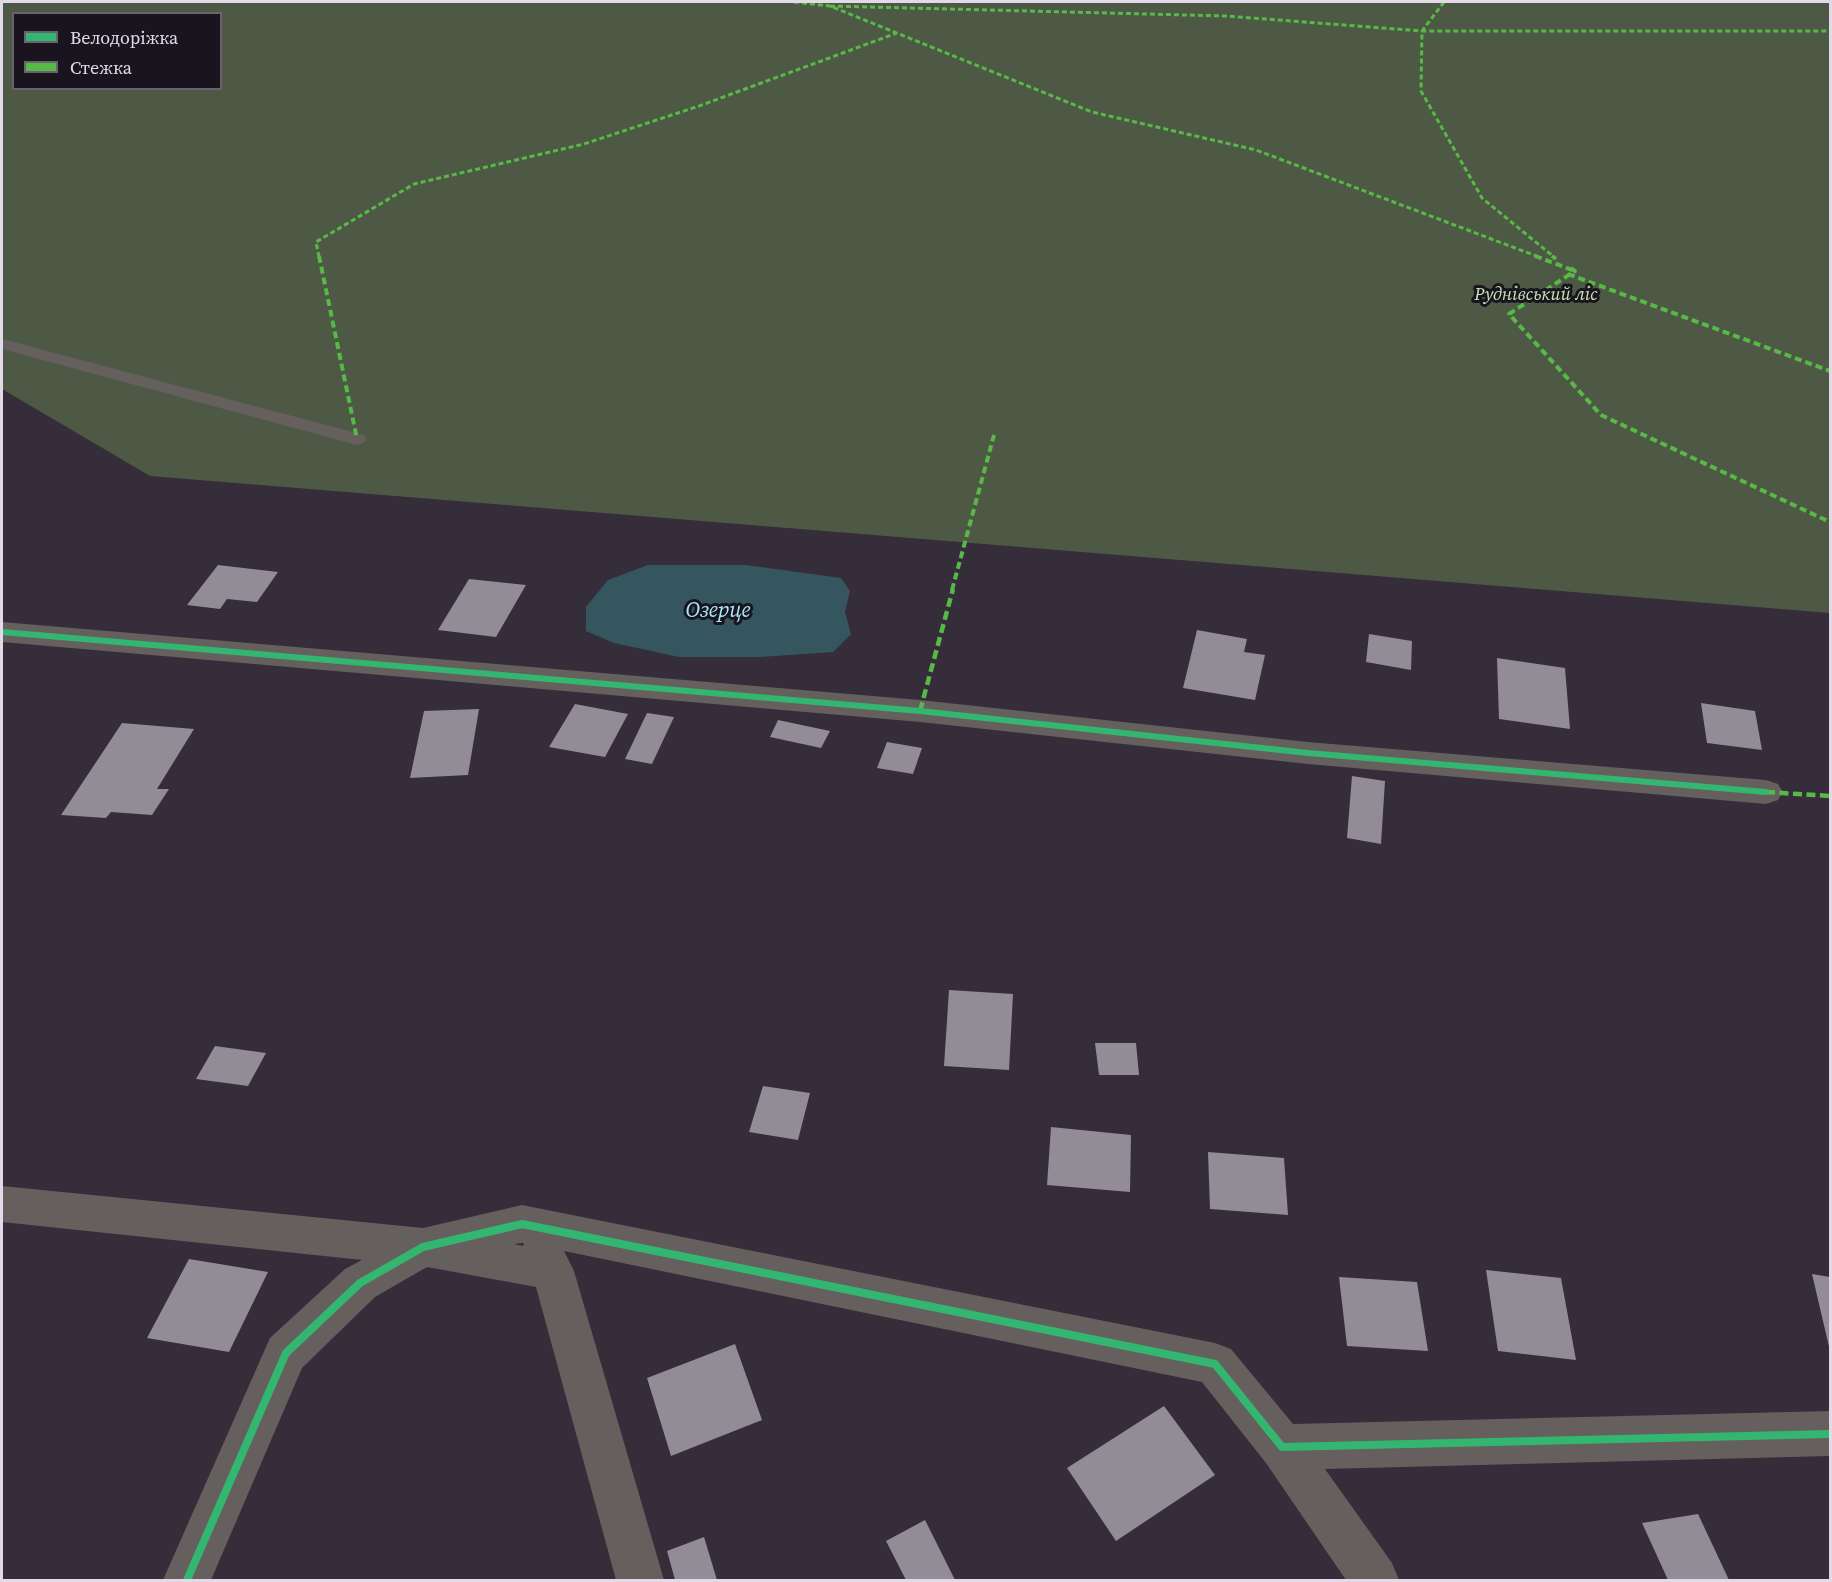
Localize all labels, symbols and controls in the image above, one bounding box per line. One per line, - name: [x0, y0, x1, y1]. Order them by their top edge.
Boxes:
- legend: [12, 12, 222, 90]
- text: Велодоріжка: [70, 25, 178, 50]
- text: Стежка: [70, 55, 132, 80]
- park label: Руднівський ліс: [1474, 284, 1598, 306]
- water label: Озерце: [685, 598, 751, 624]

